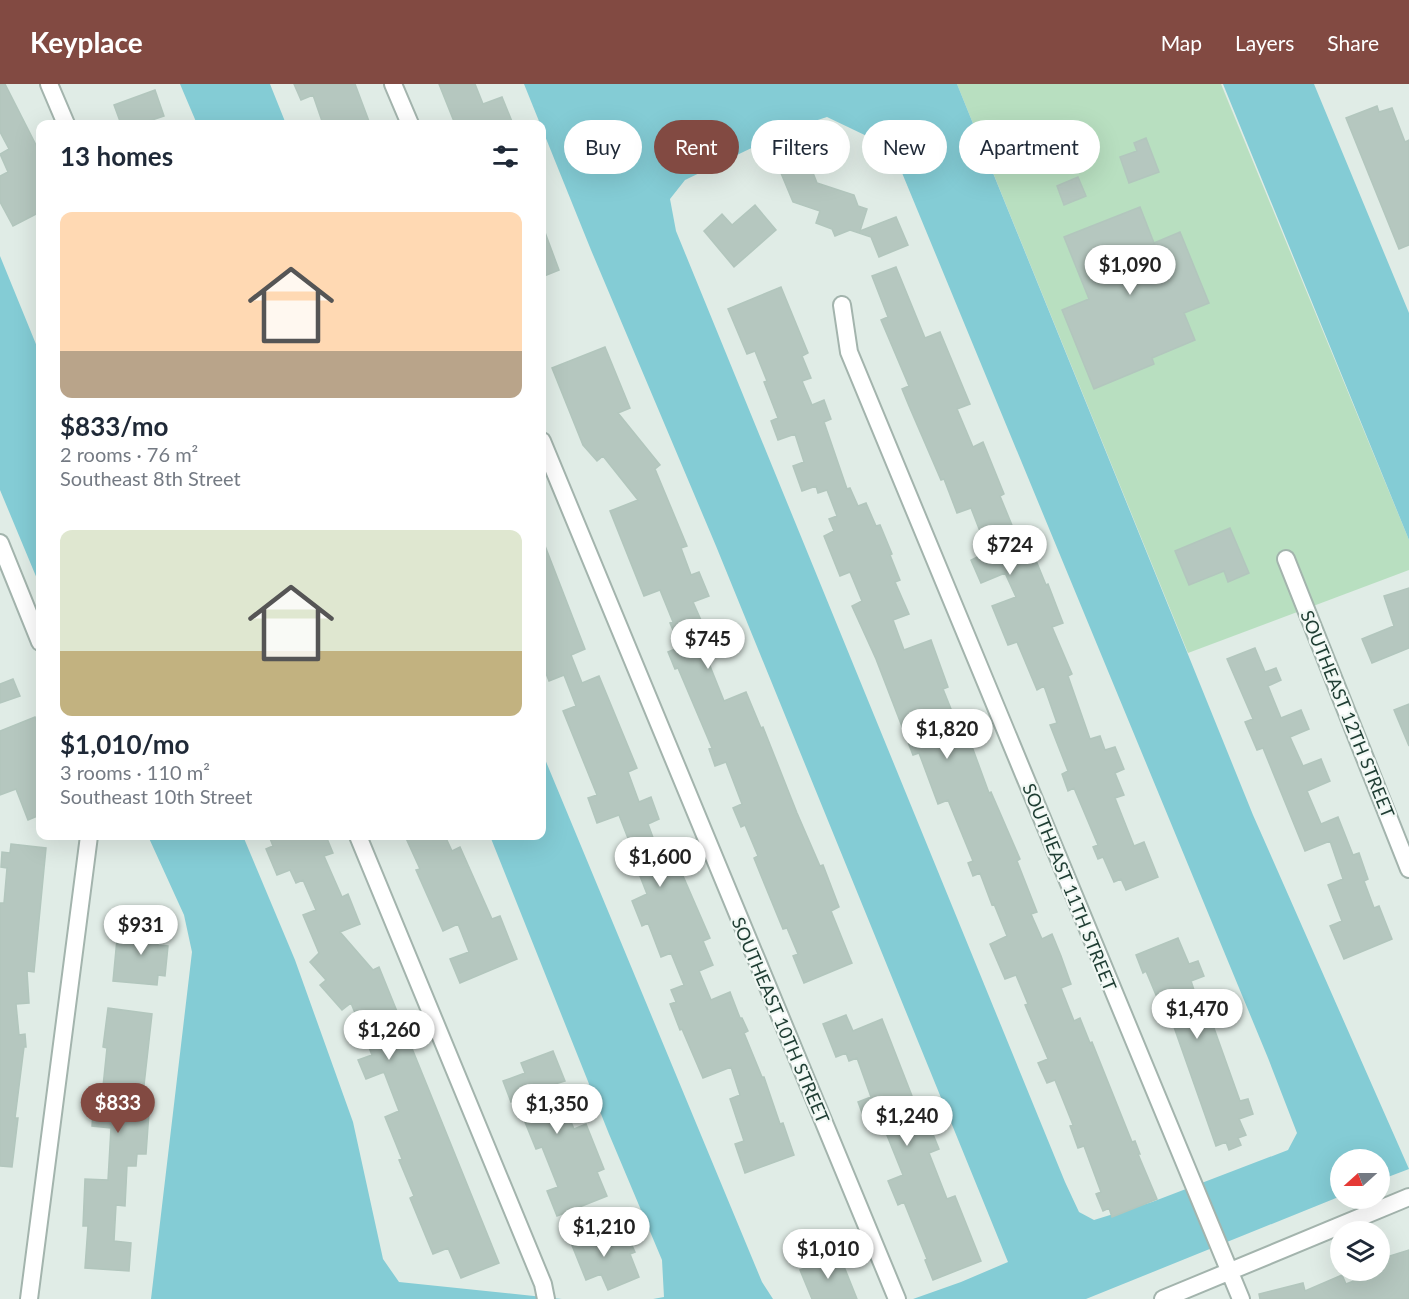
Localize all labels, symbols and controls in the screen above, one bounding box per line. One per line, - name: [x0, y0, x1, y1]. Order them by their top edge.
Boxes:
- text: Keyplace: [30, 25, 143, 59]
- text: Map: [1161, 30, 1202, 55]
- text: Layers: [1235, 30, 1294, 55]
- text: Share: [1327, 30, 1379, 55]
- chip: Buy: [564, 120, 642, 174]
- chip: Rent: [654, 120, 739, 174]
- chip: Filters: [751, 120, 850, 174]
- chip: New: [862, 120, 947, 174]
- chip: Apartment: [959, 120, 1100, 174]
- text: 13 homes: [60, 140, 173, 172]
- icon: filters: [489, 140, 522, 173]
- pin: $1,090: [1081, 245, 1179, 296]
- icon: home: [237, 251, 345, 359]
- text: $1,090: [1099, 252, 1161, 276]
- text: $833/mo: [60, 410, 168, 442]
- text: 2 rooms · 76 m²: [60, 442, 198, 466]
- text: Southeast 8th Street: [60, 466, 241, 490]
- pin: $724: [974, 525, 1046, 576]
- text: $724: [987, 532, 1033, 556]
- icon: home: [237, 569, 345, 677]
- street label: SOUTHEAST 12TH STREET: [1296, 607, 1400, 821]
- pin: $745: [672, 619, 744, 670]
- text: $745: [685, 626, 731, 650]
- pin: $1,820: [898, 709, 996, 760]
- text: $1,820: [916, 716, 978, 740]
- text: $1,010/mo: [60, 728, 190, 760]
- text: 3 rooms · 110 m²: [60, 760, 210, 784]
- street label: SOUTHEAST 11TH STREET: [1018, 780, 1122, 994]
- text: Southeast 10th Street: [60, 784, 252, 808]
- pin: $1,600: [611, 837, 709, 888]
- text: $1,600: [629, 844, 691, 868]
- pin: $931: [105, 905, 177, 956]
- text: $931: [118, 912, 164, 936]
- street label: SOUTHEAST 10TH STREET: [728, 914, 835, 1127]
- pin: $1,470: [1148, 989, 1246, 1040]
- text: $1,470: [1166, 996, 1228, 1020]
- pin: $1,260: [340, 1010, 438, 1061]
- text: $1,260: [358, 1017, 420, 1041]
- pin: $833: [82, 1083, 154, 1134]
- pin: $1,350: [508, 1084, 606, 1135]
- text: $833: [95, 1090, 141, 1114]
- text: $1,350: [526, 1091, 588, 1115]
- pin: $1,240: [858, 1096, 956, 1147]
- text: $1,240: [876, 1103, 938, 1127]
- north arrow: [1330, 1149, 1390, 1209]
- map controls: [1330, 1149, 1390, 1281]
- pin: $1,210: [555, 1207, 653, 1258]
- text: $1,210: [573, 1214, 635, 1238]
- button: layers: [1330, 1221, 1390, 1281]
- pin: $1,010: [779, 1229, 877, 1280]
- text: $1,010: [797, 1236, 859, 1260]

